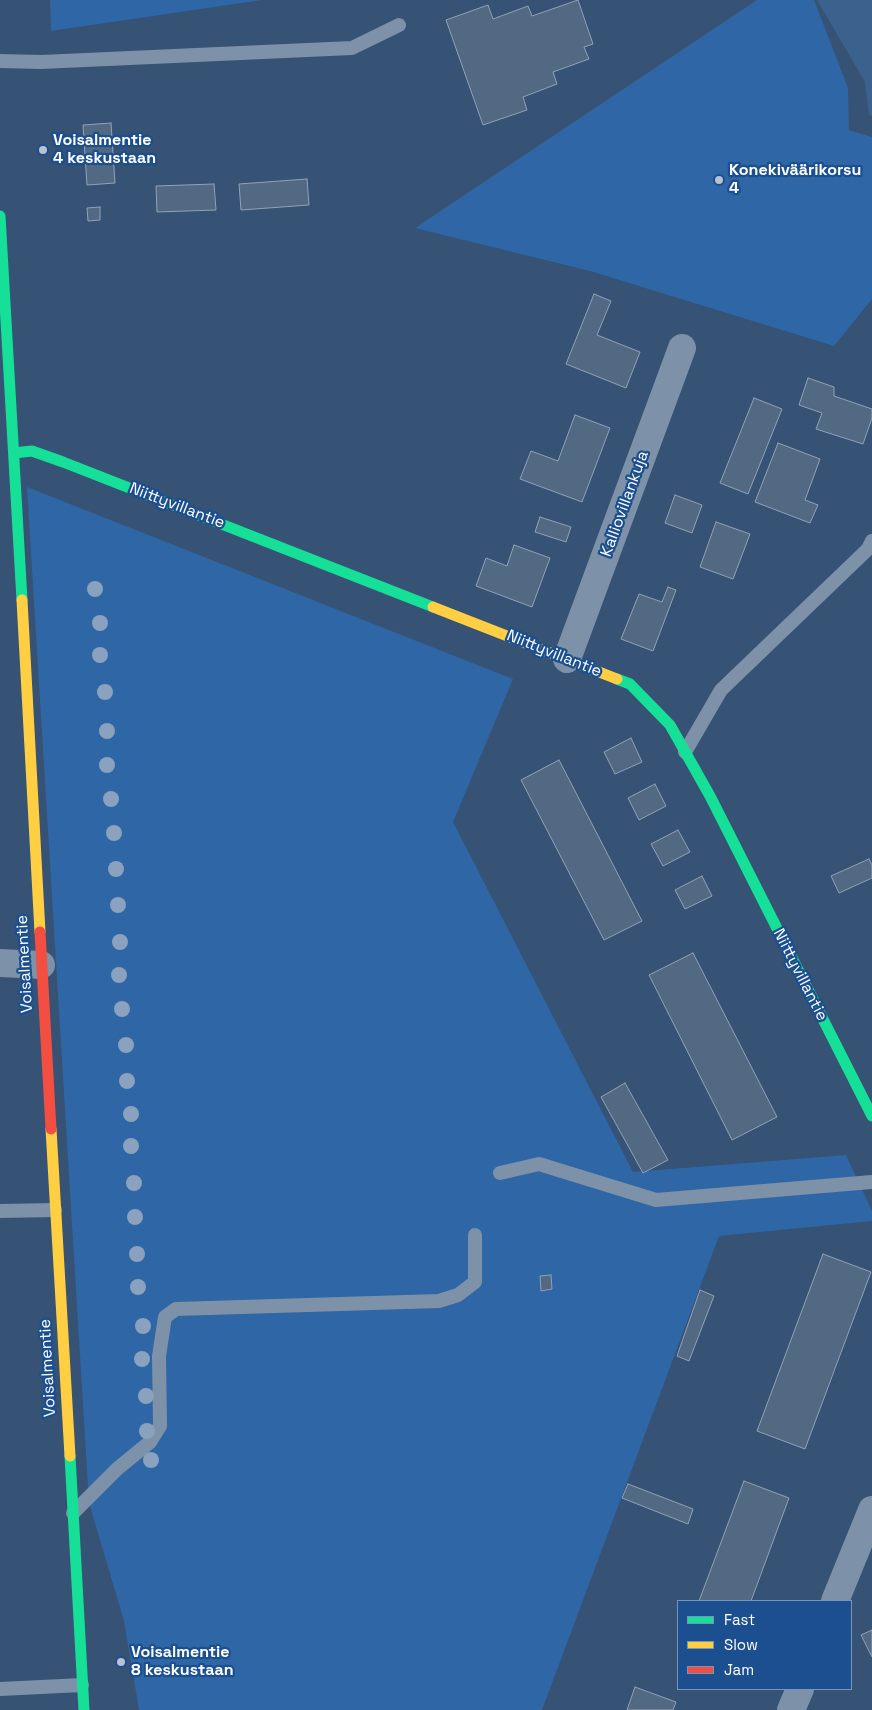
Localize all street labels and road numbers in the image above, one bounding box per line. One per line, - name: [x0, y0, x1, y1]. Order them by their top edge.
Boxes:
- street label: Kalliovillankuja: [597, 448, 653, 560]
- street label: Niittyvillantie: [127, 479, 227, 533]
- street label: Niittyvillantie: [504, 626, 604, 682]
- street label: Voisalmentie: [13, 914, 37, 1014]
- street label: Niittyvillantie: [769, 926, 831, 1024]
- street label: Voisalmentie: [36, 1318, 60, 1418]

